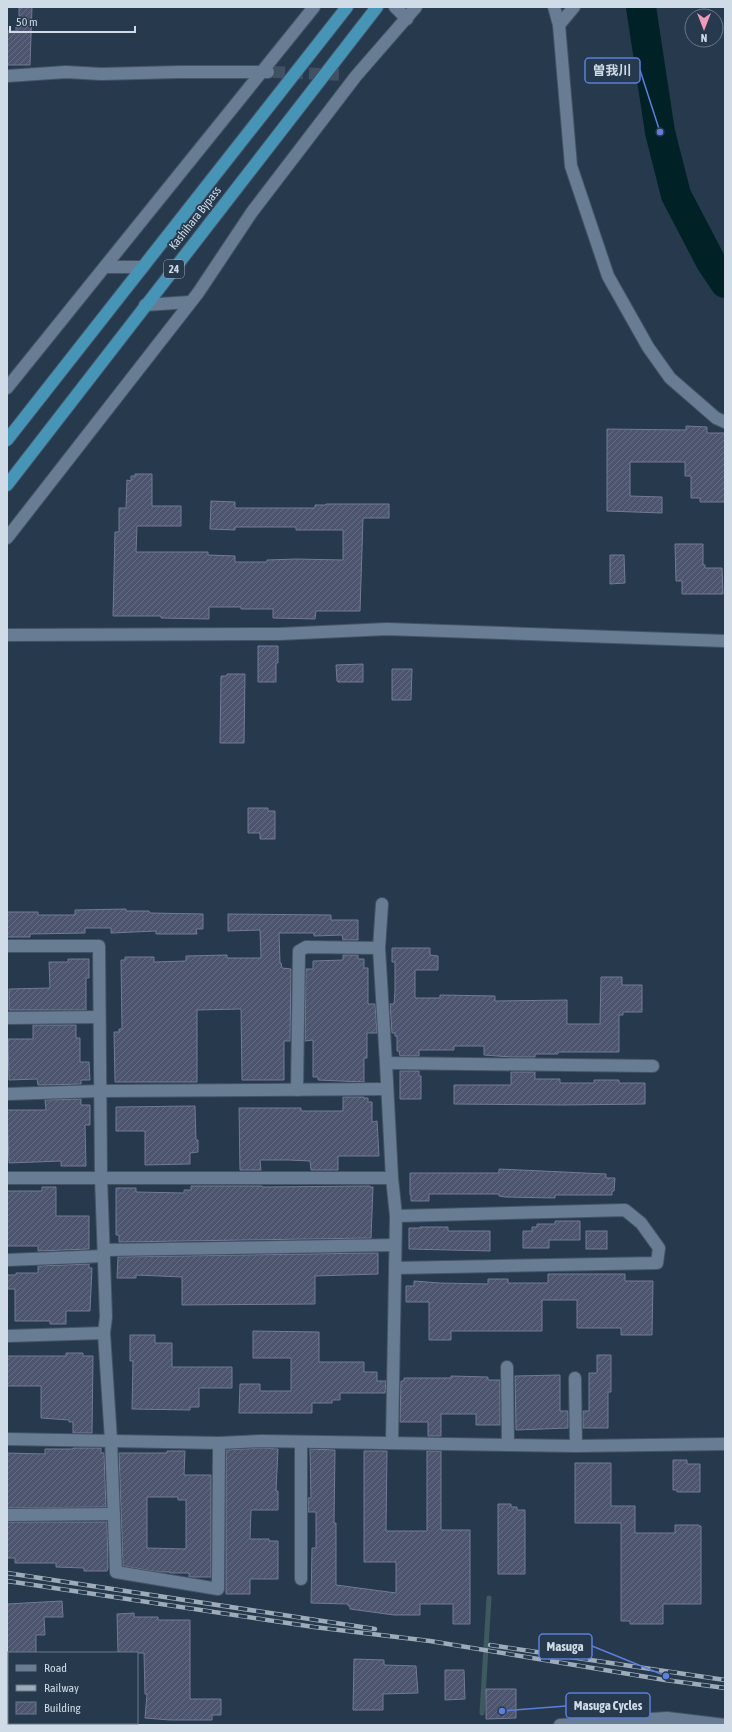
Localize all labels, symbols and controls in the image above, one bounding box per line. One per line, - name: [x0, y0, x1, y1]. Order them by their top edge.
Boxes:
- scale bar: [10, 8, 135, 34]
- north arrow: [684, 8, 724, 48]
- text: 50 m: [16, 15, 38, 29]
- text: N: [701, 32, 707, 44]
- callout: 曽我川: [585, 58, 640, 83]
- text: 曽我川: [592, 63, 632, 78]
- street label: Kashihara Bypass: [166, 184, 224, 252]
- road number: 24: [164, 260, 184, 278]
- callout: Masuga: [539, 1634, 592, 1659]
- text: Masuga: [547, 1639, 584, 1654]
- legend: [8, 1652, 138, 1724]
- text: Road: [44, 1661, 67, 1675]
- text: Railway: [44, 1681, 79, 1695]
- callout: Masuga Cycles: [566, 1693, 650, 1718]
- text: Masuga Cycles: [574, 1698, 643, 1713]
- text: Building: [44, 1701, 82, 1715]

